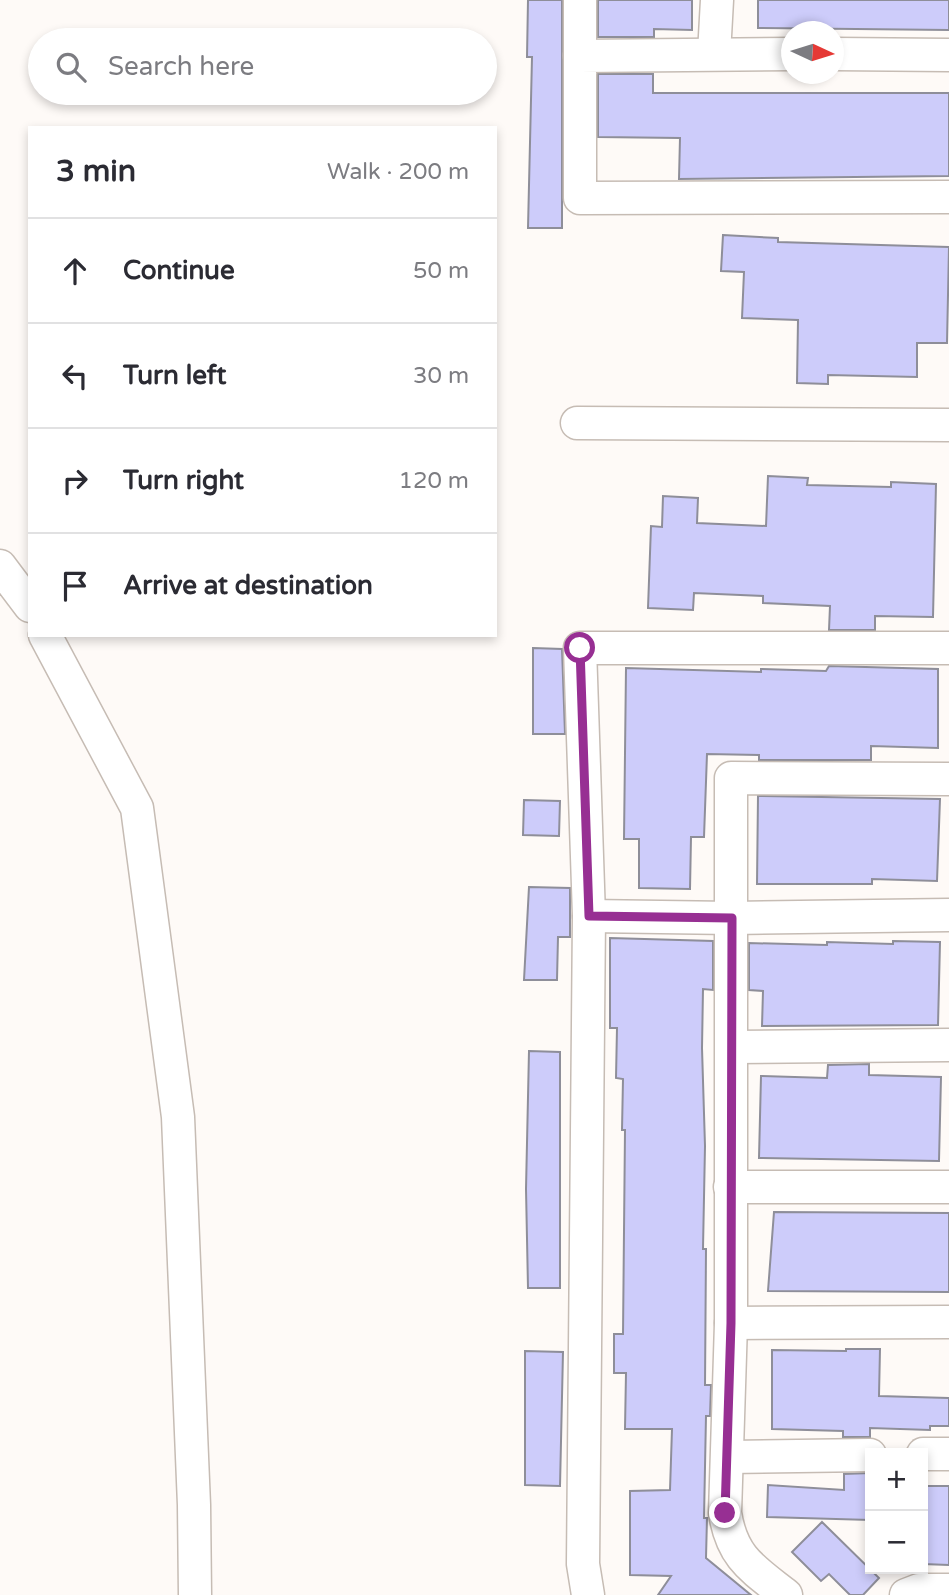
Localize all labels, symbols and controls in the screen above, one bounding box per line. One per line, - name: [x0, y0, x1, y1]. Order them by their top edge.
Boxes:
- north arrow: [781, 21, 844, 84]
- search box: [28, 28, 497, 105]
- icon: search: [52, 48, 90, 86]
- text: Search here: [108, 51, 254, 82]
- text: 3 min: [56, 153, 136, 190]
- text: Walk · 200 m: [327, 158, 469, 186]
- icon: ahead: [56, 252, 94, 290]
- text: Continue: [123, 255, 235, 286]
- text: 50 m: [413, 257, 469, 285]
- icon: left: [56, 357, 94, 395]
- text: Turn left: [123, 360, 226, 391]
- text: 30 m: [413, 362, 469, 390]
- icon: right: [56, 462, 94, 500]
- text: Turn right: [123, 465, 244, 496]
- text: 120 m: [399, 467, 469, 495]
- icon: arrive: [56, 567, 94, 605]
- text: Arrive at destination: [123, 570, 373, 601]
- route start: [564, 632, 595, 663]
- map controls: [865, 1448, 928, 1574]
- button: +: [865, 1448, 928, 1511]
- route end: [709, 1497, 740, 1528]
- button: −: [865, 1511, 928, 1574]

